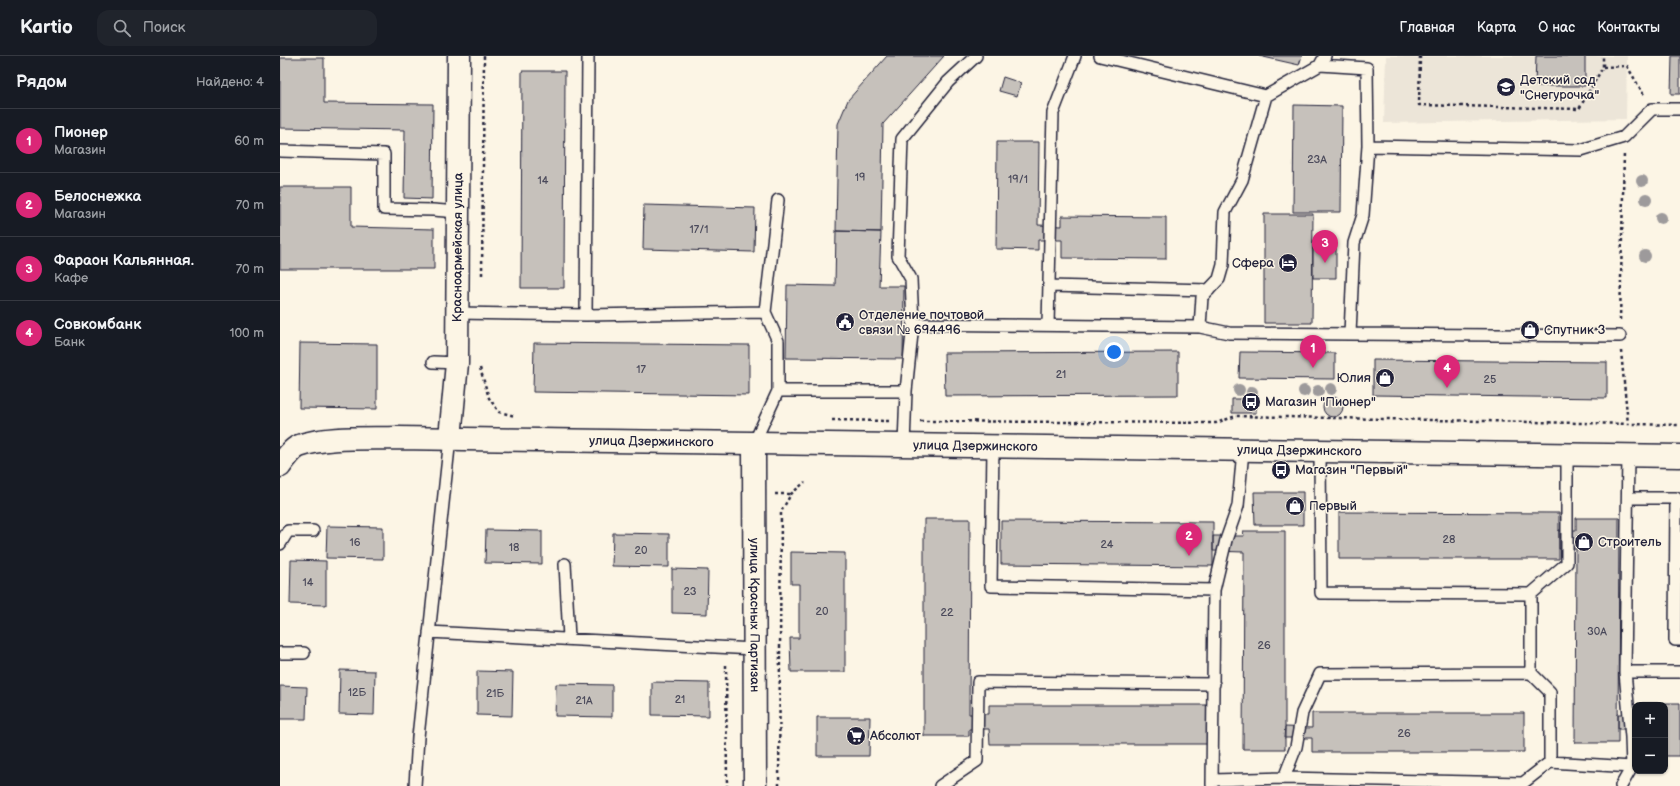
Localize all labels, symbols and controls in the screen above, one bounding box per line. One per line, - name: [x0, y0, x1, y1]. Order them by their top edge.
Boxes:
- search box: [97, 10, 377, 46]
- text: Kartio: [20, 16, 73, 39]
- icon: search: [111, 17, 133, 39]
- text: Поиск: [143, 18, 186, 37]
- text: Главная: [1400, 19, 1455, 36]
- text: Карта: [1477, 19, 1516, 36]
- text: О нас: [1538, 19, 1575, 36]
- text: Контакты: [1597, 19, 1660, 36]
- text: Рядом: [16, 72, 67, 92]
- place label: Детский сад "Снегурочка": [1520, 72, 1600, 103]
- text: Найдено: 4: [196, 74, 264, 90]
- school or university icon: Детский сад "Снегурочка": [1495, 76, 1517, 98]
- text: Пионер: [54, 123, 108, 142]
- text: 1: [26, 133, 32, 149]
- text: 60 m: [234, 133, 264, 149]
- text: Магазин: [54, 142, 106, 158]
- house number: 23А: [1307, 153, 1327, 166]
- house number: 19: [855, 171, 865, 184]
- street label: Красноармейская улица: [449, 172, 466, 322]
- house number: 19/1: [1008, 173, 1028, 186]
- house number: 14: [538, 174, 549, 187]
- text: Белоснежка: [54, 187, 141, 206]
- text: 2: [25, 197, 33, 213]
- text: 70 m: [236, 197, 264, 213]
- text: Магазин: [54, 206, 106, 222]
- house number: 17/1: [690, 223, 708, 236]
- pin: 3: [1312, 230, 1338, 263]
- text: Фараон Кальянная.: [54, 251, 194, 270]
- hotel icon: Сфера: [1277, 252, 1299, 274]
- place label: Сфера: [1232, 255, 1274, 271]
- text: 3: [25, 261, 33, 277]
- text: 70 m: [236, 261, 264, 277]
- text: Кафе: [54, 270, 88, 286]
- place label: Отделение почтовой связи № 694496: [859, 307, 984, 338]
- public building icon: Отделение почтовой связи № 694496: [834, 311, 856, 333]
- text: Совкомбанк: [54, 315, 141, 334]
- shop icon: Спутник 3: [1519, 319, 1541, 341]
- place label: Спутник 3: [1544, 322, 1605, 338]
- text: 4: [25, 325, 33, 341]
- text: 100 m: [229, 325, 264, 341]
- text: Банк: [54, 334, 85, 350]
- pin: 1: [1300, 335, 1326, 368]
- your location: [1104, 342, 1124, 362]
- pin: 4: [1434, 355, 1460, 388]
- house number: 17: [636, 363, 646, 376]
- shop icon: Юлия: [1374, 367, 1396, 389]
- house number: 21: [1056, 368, 1066, 381]
- place label: Юлия: [1336, 370, 1371, 386]
- house number: 25: [1484, 373, 1496, 386]
- bus stop icon: Магазин "Пионер": [1240, 391, 1262, 413]
- place label: Магазин "Пионер": [1265, 394, 1376, 410]
- street label: улица Дзержинского: [589, 433, 714, 450]
- street label: улица Дзержинского: [913, 437, 1038, 455]
- street label: улица Дзержинского: [1237, 442, 1362, 460]
- bus stop icon: Магазин "Первый": [1270, 459, 1292, 481]
- place label: Магазин "Первый": [1295, 462, 1408, 478]
- shop icon: Первый: [1284, 495, 1306, 517]
- place label: Первый: [1309, 498, 1357, 514]
- pin: 2: [1176, 523, 1202, 556]
- shop icon: Строитель: [1573, 531, 1595, 553]
- house number: 28: [1443, 533, 1455, 546]
- place label: Строитель: [1598, 534, 1662, 550]
- house number: 16: [350, 536, 361, 549]
- street label: улица Красных Партизан: [746, 538, 763, 692]
- house number: 24: [1100, 538, 1114, 551]
- house number: 18: [509, 541, 519, 554]
- house number: 20: [635, 544, 648, 557]
- house number: 14: [303, 576, 314, 589]
- house number: 23: [683, 585, 697, 598]
- house number: 20: [816, 605, 829, 618]
- house number: 22: [941, 606, 954, 619]
- house number: 30А: [1587, 625, 1607, 638]
- house number: 26: [1257, 639, 1271, 652]
- house number: 12Б: [348, 686, 367, 699]
- house number: 21Б: [486, 687, 504, 700]
- house number: 21: [675, 693, 685, 706]
- house number: 21А: [575, 694, 593, 707]
- map controls: [1632, 702, 1668, 774]
- button: +: [1632, 702, 1668, 738]
- supermarket icon: Абсолют: [845, 725, 867, 747]
- house number: 26: [1397, 727, 1411, 740]
- place label: Абсолют: [869, 728, 921, 744]
- button: −: [1632, 738, 1668, 774]

